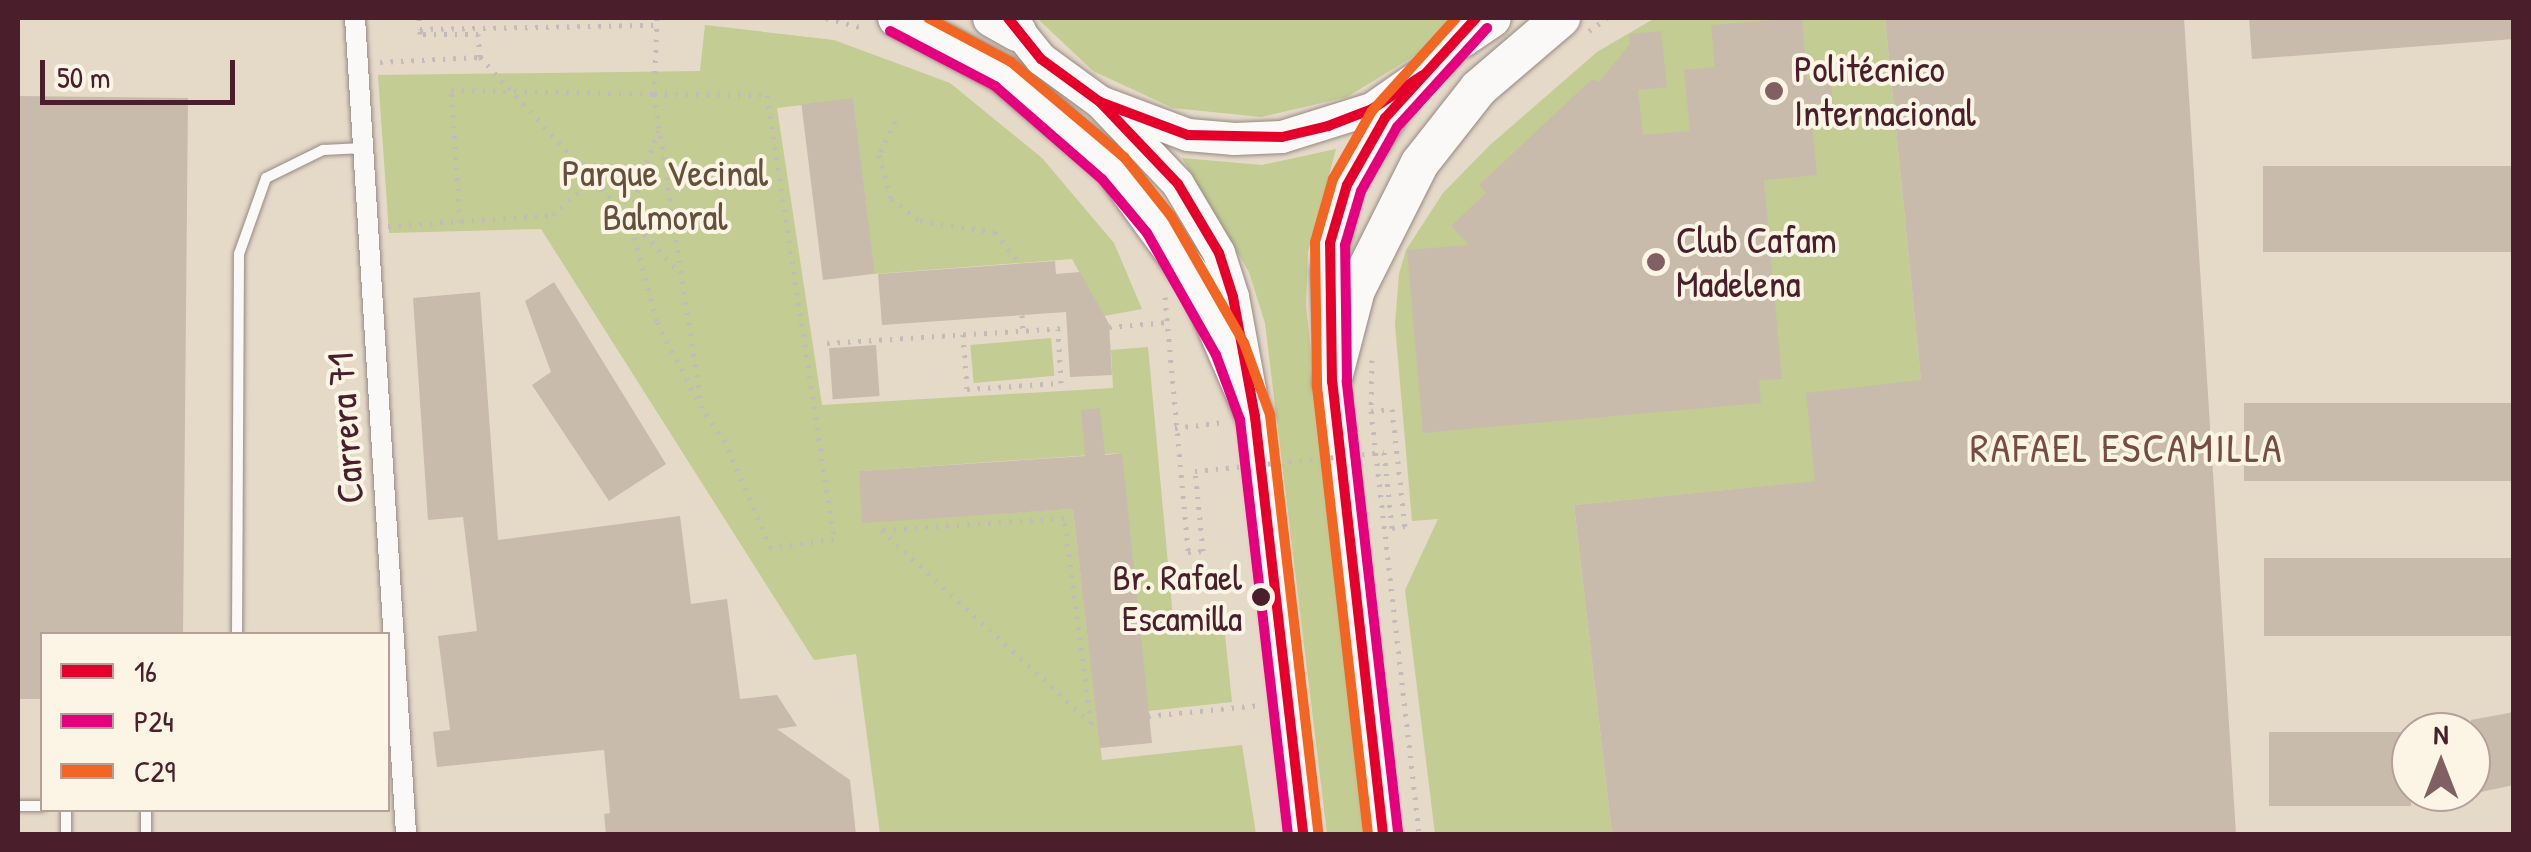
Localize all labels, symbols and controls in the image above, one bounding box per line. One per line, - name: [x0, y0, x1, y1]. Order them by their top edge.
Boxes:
- scale bar: [45, 40, 240, 102]
- place label: Politécnico Internacional: [1794, 46, 1976, 136]
- text: 50 m: [57, 57, 110, 97]
- marker: Politécnico Internacional: [1763, 80, 1785, 102]
- park label: Parque Vecinal Balmoral: [562, 150, 768, 240]
- place label: Club Cafam Madelena: [1676, 217, 1837, 306]
- marker: Club Cafam Madelena: [1645, 251, 1667, 273]
- street label: Carrera 71: [317, 351, 373, 505]
- district label: RAFAEL ESCAMILLA: [1970, 423, 2284, 471]
- place label: Br. Rafael Escamilla: [1113, 554, 1242, 639]
- marker: Br. Rafael Escamilla: [1251, 587, 1271, 607]
- legend: [40, 632, 390, 812]
- text: 16: [134, 651, 157, 691]
- text: P24: [134, 701, 174, 741]
- north arrow: [2391, 712, 2491, 812]
- text: N: [2434, 715, 2448, 753]
- text: C29: [134, 751, 176, 791]

